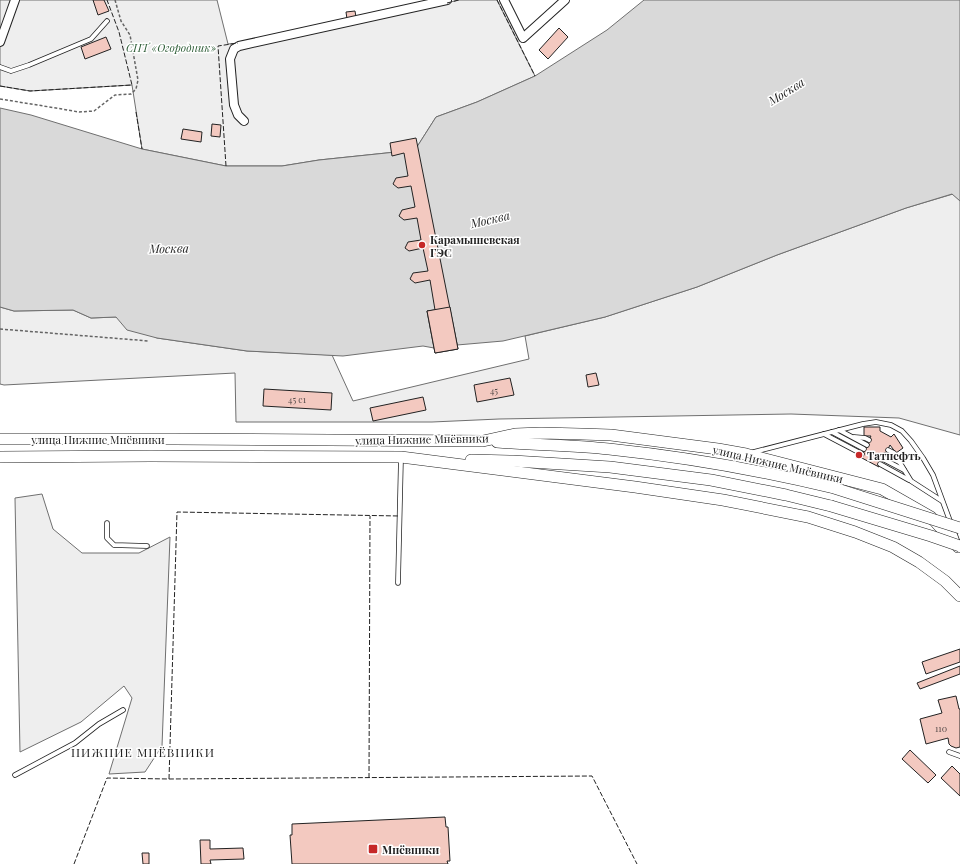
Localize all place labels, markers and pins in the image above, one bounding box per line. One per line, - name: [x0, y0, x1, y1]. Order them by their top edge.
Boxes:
- place label: Карамышевская ГЭС: [430, 232, 520, 260]
- marker: Карамышевская ГЭС: [417, 240, 427, 250]
- place label: Татнефть: [867, 448, 921, 463]
- marker: Татнефть: [854, 450, 864, 460]
- place label: Мнёвники: [382, 842, 439, 857]
- marker: Мнёвники: [367, 843, 379, 855]

